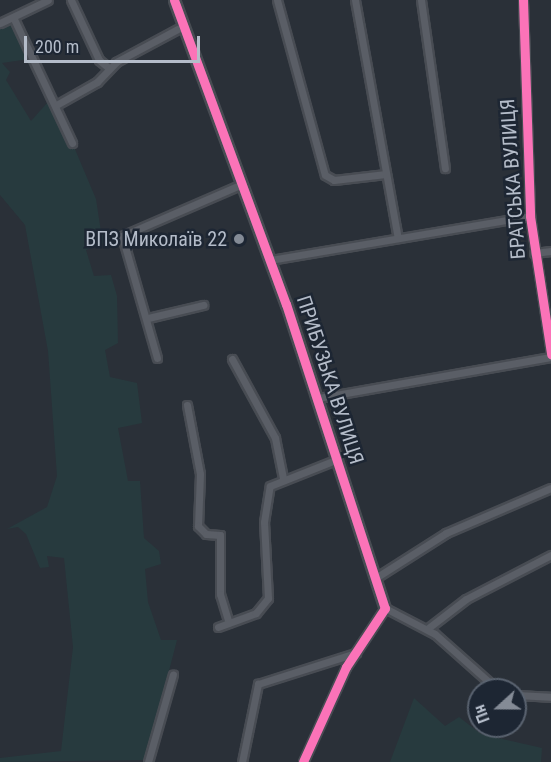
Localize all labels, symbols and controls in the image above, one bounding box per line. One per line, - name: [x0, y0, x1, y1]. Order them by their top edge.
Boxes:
- scale bar: [27, 24, 202, 62]
- text: 200 m: [35, 36, 79, 57]
- street label: БРАТСЬКА ВУЛИЦЯ: [495, 98, 531, 260]
- place label: ВПЗ Миколаїв 22: [85, 227, 227, 251]
- marker: ВПЗ Миколаїв 22: [232, 232, 246, 246]
- street label: ПРИБУЗЬКА ВУЛИЦЯ: [291, 293, 369, 467]
- north arrow: [467, 678, 527, 738]
- text: Пн: [470, 702, 494, 726]

